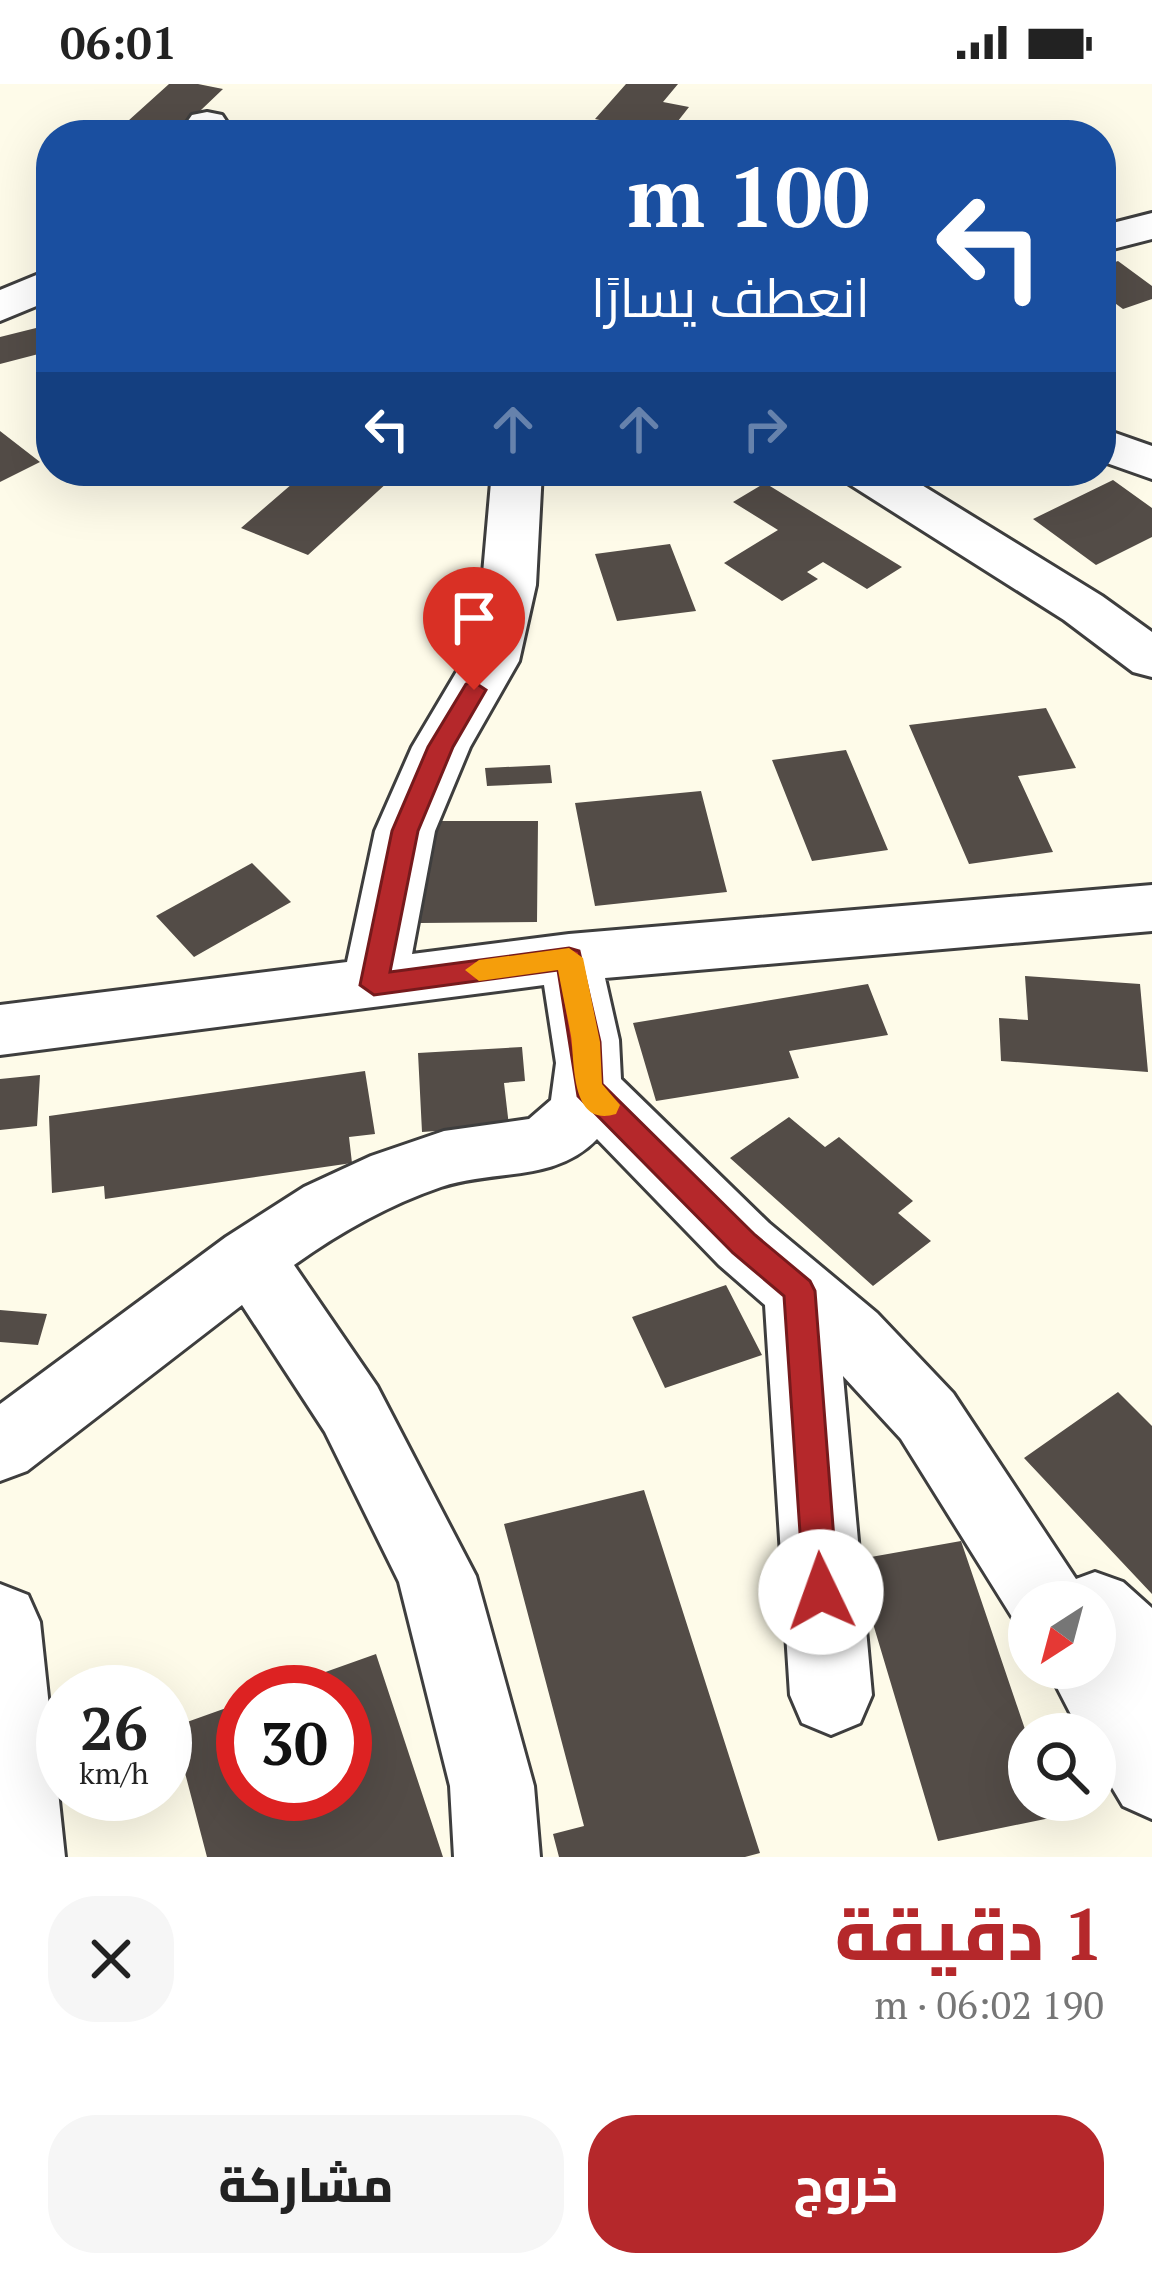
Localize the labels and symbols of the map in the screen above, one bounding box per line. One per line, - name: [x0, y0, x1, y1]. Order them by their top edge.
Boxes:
- pin: [423, 567, 525, 690]
- position arrow: [758, 1529, 884, 1655]
- north arrow: [1008, 1581, 1116, 1689]
- speed limit sign: 30: [216, 1665, 372, 1821]

